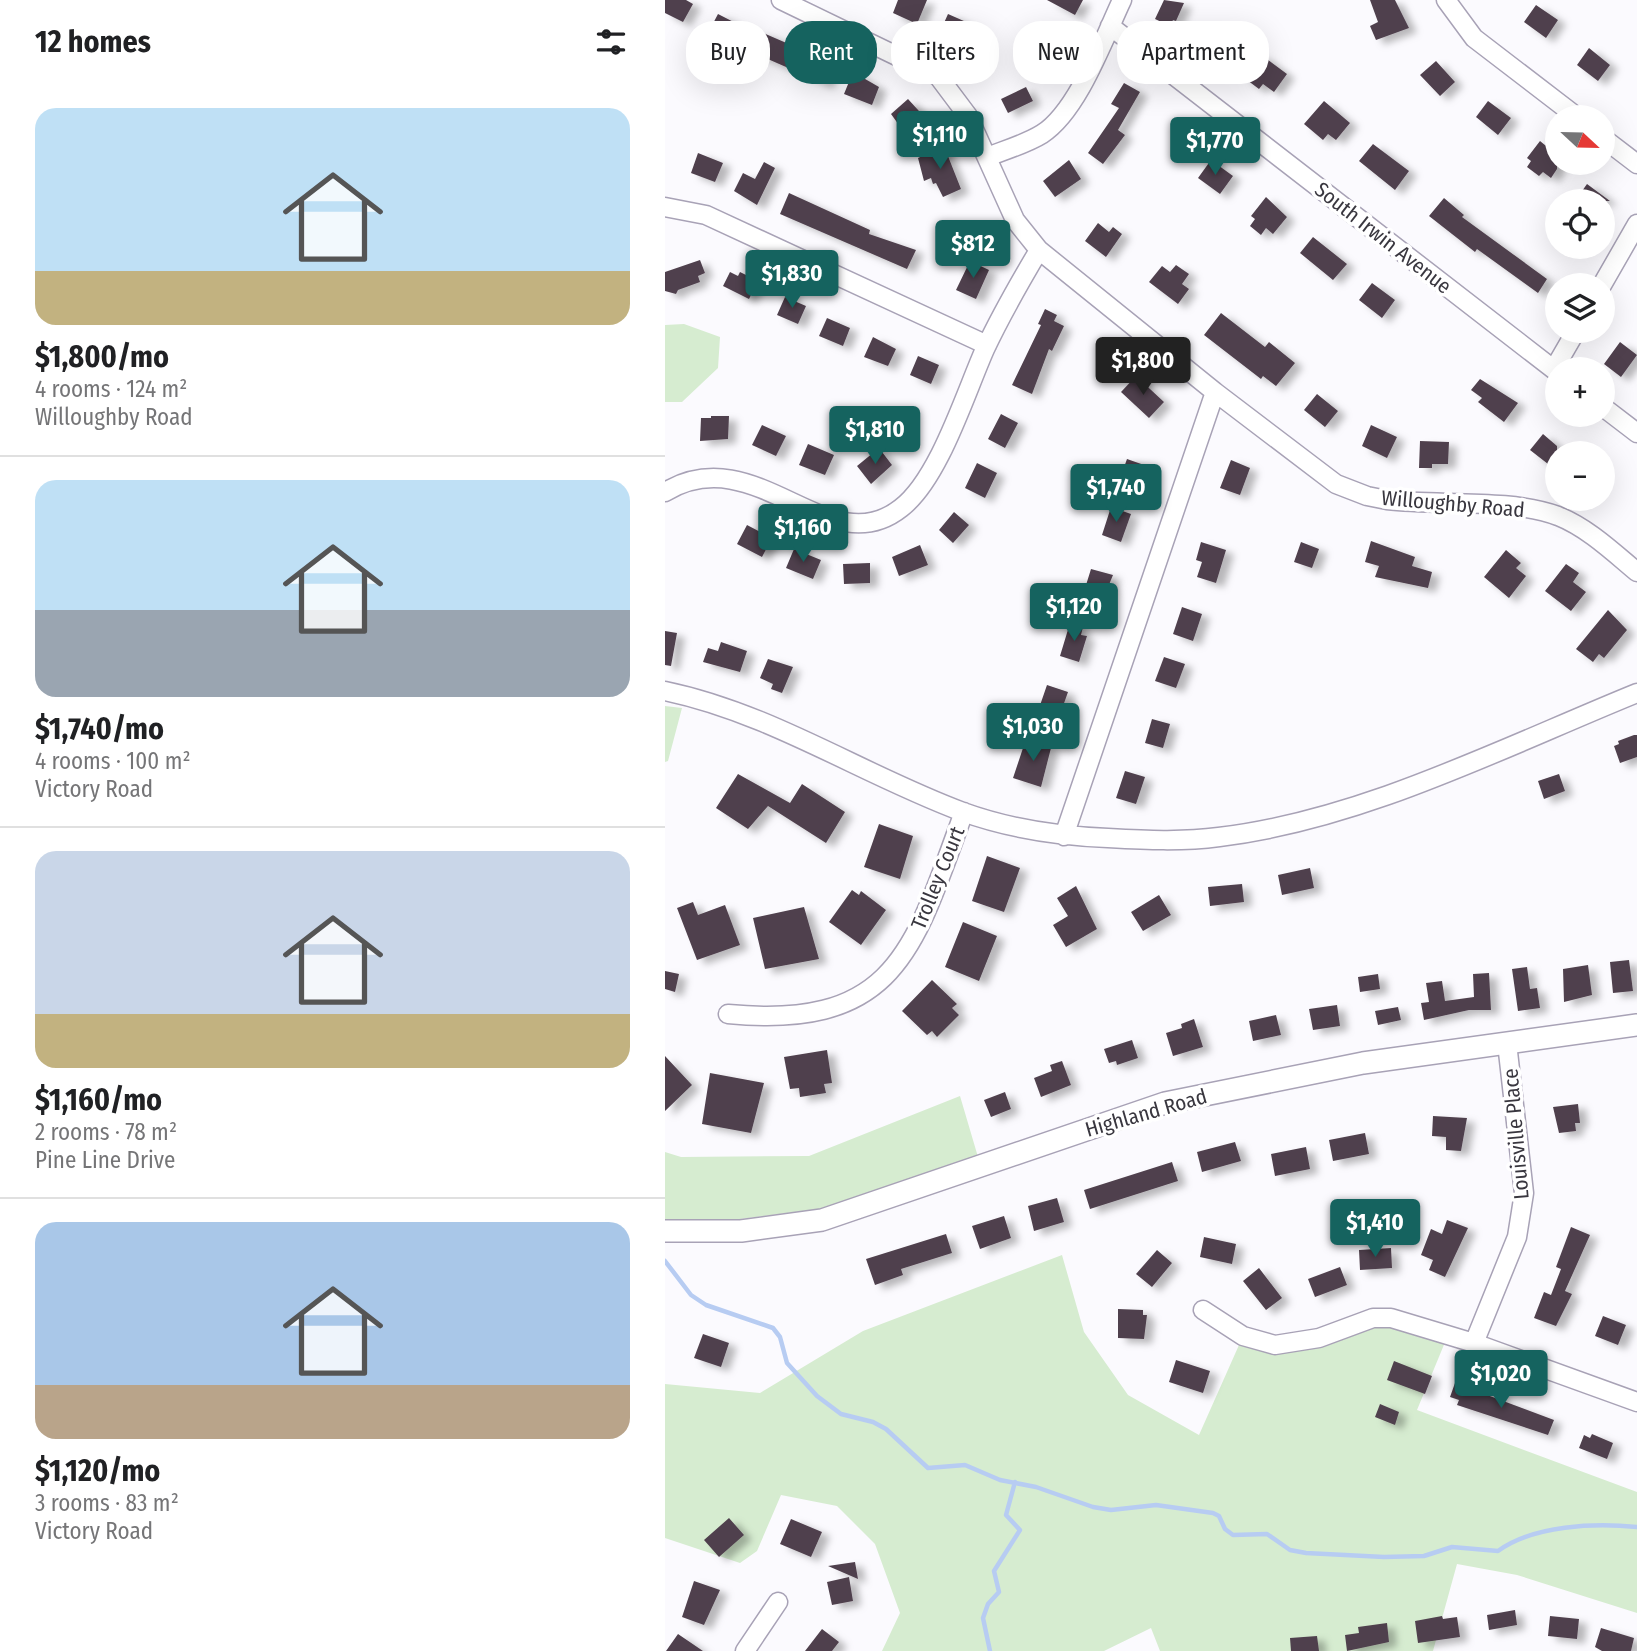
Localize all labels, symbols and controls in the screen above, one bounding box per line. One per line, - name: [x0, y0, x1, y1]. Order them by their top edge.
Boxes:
- chip: Buy: [686, 21, 770, 84]
- chip: Rent: [784, 21, 877, 84]
- chip: Filters: [891, 21, 999, 84]
- chip: New: [1013, 21, 1103, 84]
- chip: Apartment: [1117, 21, 1269, 84]
- icon: filters: [592, 23, 630, 61]
- text: 12 homes: [35, 24, 151, 60]
- north arrow: [1545, 105, 1615, 175]
- map controls: [1545, 105, 1615, 511]
- pin: $1,110: [883, 111, 997, 171]
- pin: $1,770: [1158, 118, 1272, 177]
- text: $1,110: [913, 120, 967, 148]
- text: $1,770: [1186, 126, 1244, 154]
- icon: home: [270, 154, 396, 280]
- street label: South Irwin Avenue: [1309, 177, 1457, 299]
- button: locate: [1545, 189, 1615, 259]
- pin: $812: [932, 220, 1014, 280]
- text: $812: [951, 229, 995, 257]
- pin: $1,830: [735, 250, 849, 310]
- text: $1,830: [761, 259, 823, 287]
- button: layers: [1545, 273, 1615, 343]
- pin: $1,800: [1086, 338, 1200, 397]
- text: $1,800/mo: [35, 339, 169, 375]
- text: $1,800: [1112, 346, 1174, 374]
- button: +: [1545, 357, 1615, 427]
- text: 4 rooms · 124 m²: [35, 375, 187, 403]
- text: Willoughby Road: [35, 403, 193, 431]
- pin: $1,810: [818, 406, 932, 466]
- text: $1,810: [845, 415, 905, 443]
- button: −: [1545, 441, 1615, 511]
- pin: $1,740: [1059, 464, 1173, 524]
- text: $1,740: [1086, 473, 1146, 501]
- street label: Willoughby Road: [1380, 485, 1526, 523]
- pin: $1,160: [746, 504, 860, 564]
- text: $1,160: [774, 513, 832, 541]
- icon: home: [270, 526, 396, 652]
- pin: $1,120: [1017, 584, 1131, 643]
- text: $1,120: [1046, 592, 1102, 620]
- pin: $1,030: [976, 704, 1090, 763]
- text: $1,740/mo: [35, 711, 164, 747]
- text: $1,030: [1003, 712, 1064, 740]
- text: 4 rooms · 100 m²: [35, 747, 191, 775]
- text: Victory Road: [35, 775, 153, 803]
- street label: Trolley Court: [906, 823, 971, 933]
- icon: home: [270, 897, 396, 1023]
- street label: Louisville Place: [1497, 1067, 1535, 1201]
- text: $1,160/mo: [35, 1082, 162, 1118]
- street label: Highland Road: [1082, 1083, 1210, 1143]
- text: 2 rooms · 78 m²: [35, 1118, 177, 1146]
- text: Pine Line Drive: [35, 1146, 175, 1174]
- pin: $1,410: [1318, 1200, 1432, 1259]
- text: $1,410: [1346, 1208, 1404, 1236]
- icon: home: [270, 1268, 396, 1394]
- pin: $1,020: [1444, 1350, 1558, 1410]
- text: $1,020: [1471, 1359, 1531, 1387]
- text: $1,120/mo: [35, 1453, 160, 1489]
- text: 3 rooms · 83 m²: [35, 1489, 179, 1517]
- text: Victory Road: [35, 1517, 153, 1545]

